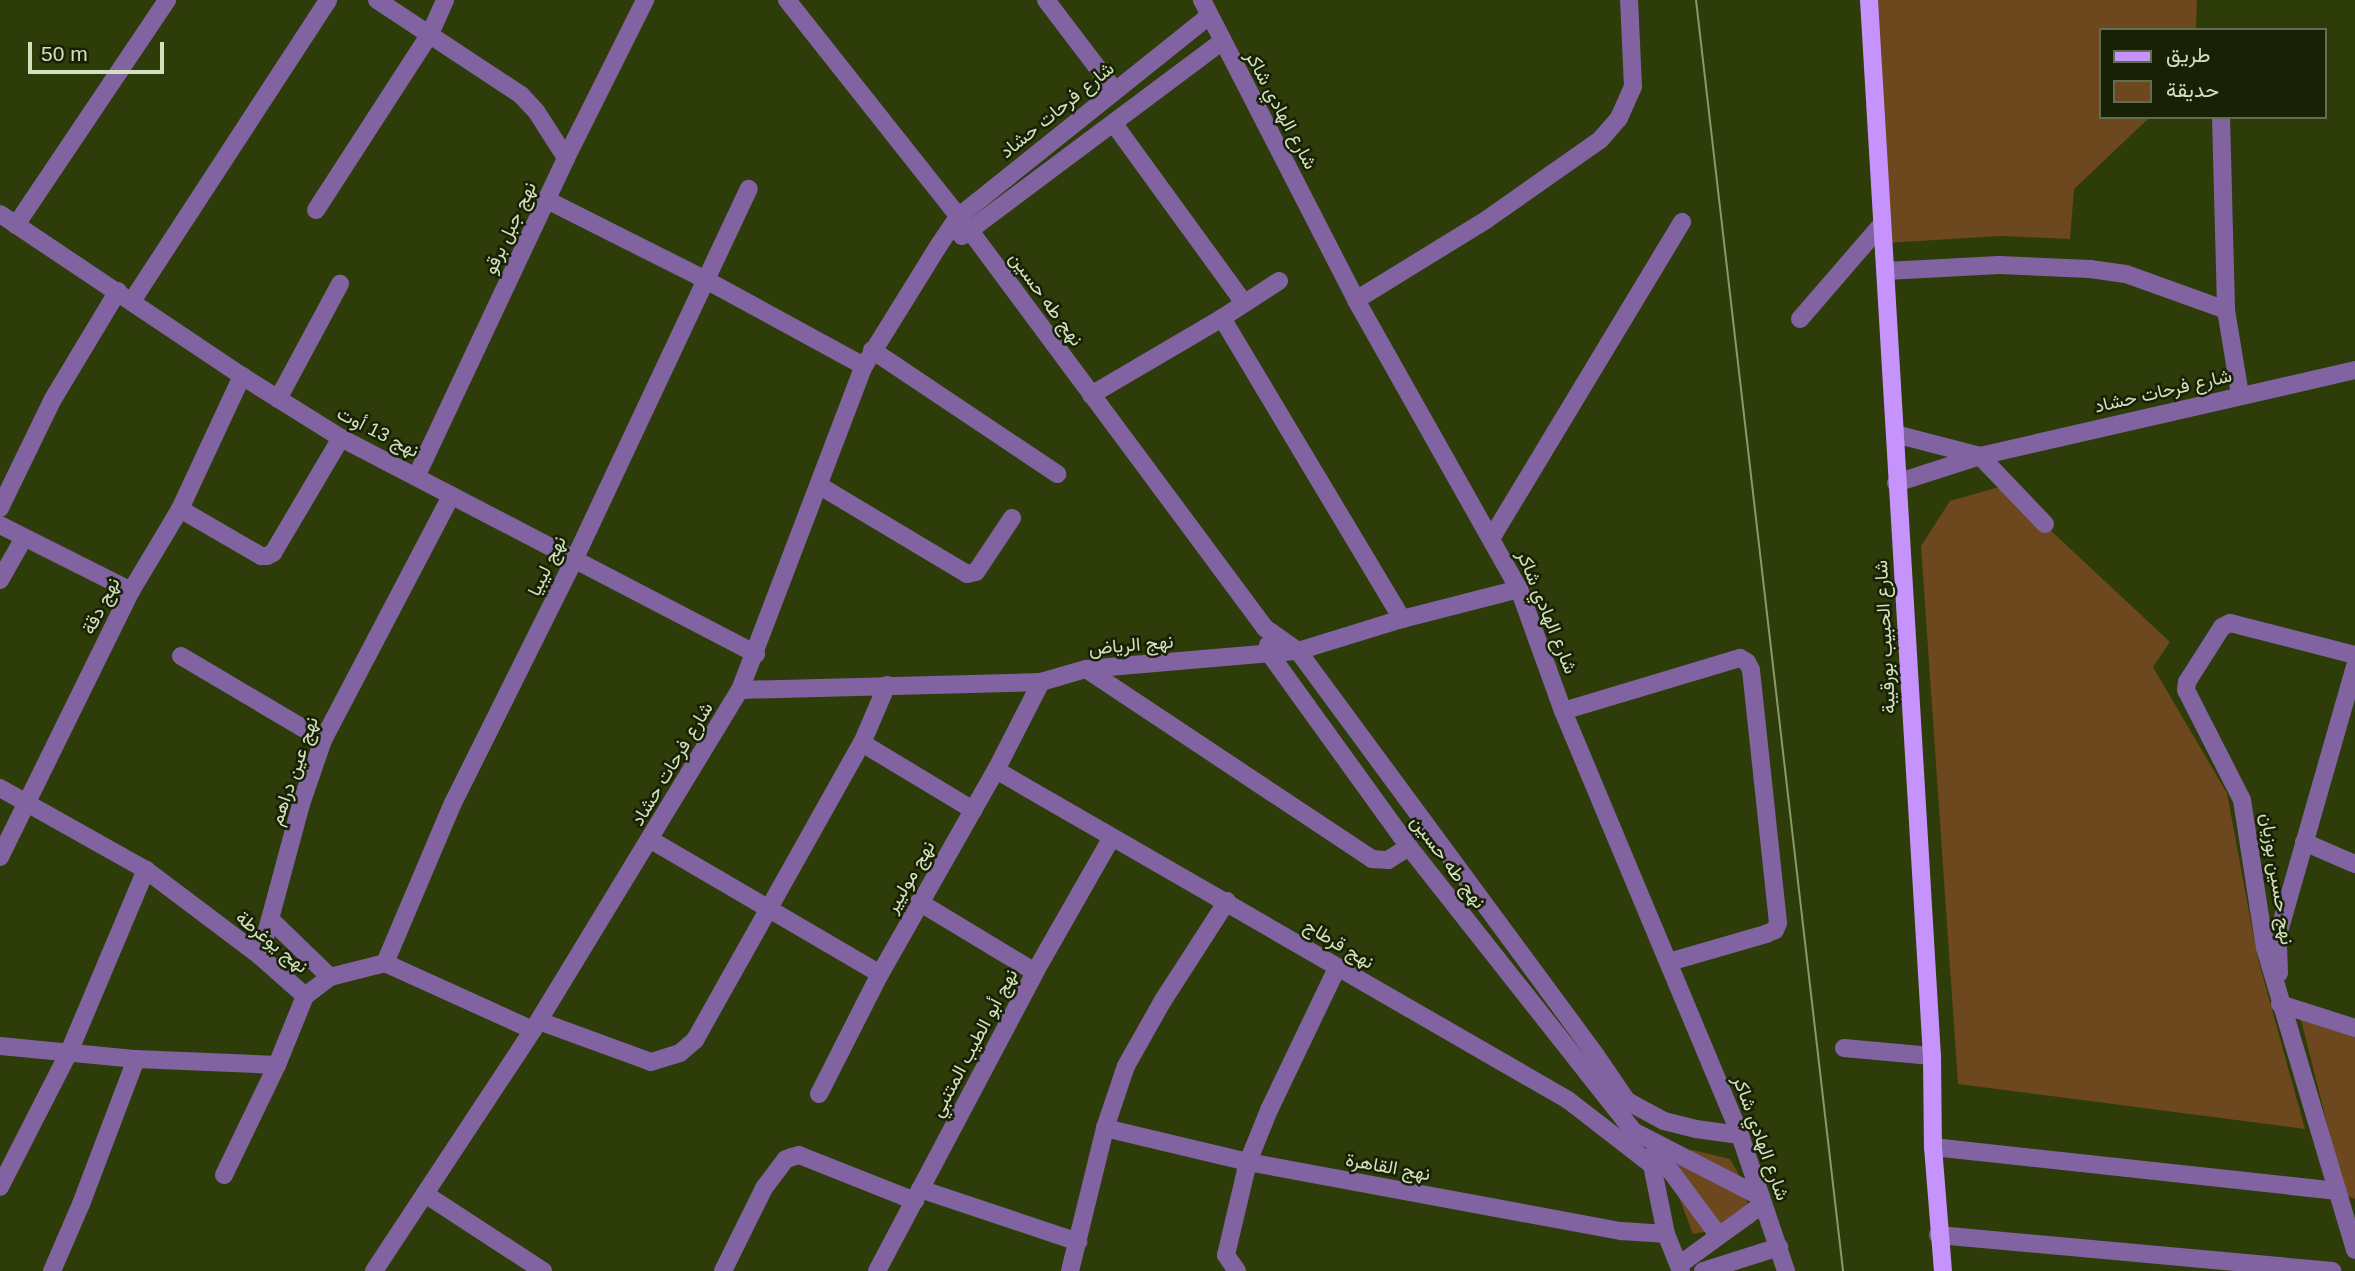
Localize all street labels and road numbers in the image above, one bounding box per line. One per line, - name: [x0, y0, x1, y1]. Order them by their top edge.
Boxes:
- street label: شارع الهادي شاكر: [1240, 47, 1322, 173]
- street label: شارع فرحات حشاد: [995, 57, 1119, 163]
- street label: نهج جبل برقو: [479, 178, 541, 278]
- street label: نهج طه حسين: [1004, 247, 1088, 351]
- street label: شارع فرحات حشاد: [2092, 364, 2234, 418]
- street label: نهج 13 أوت: [333, 402, 423, 462]
- street label: نهج ليبيا: [523, 532, 571, 600]
- street label: شارع الهادي شاكر: [1512, 547, 1582, 677]
- street label: شارع الحبيب بورقيبة: [1870, 560, 1900, 714]
- street label: نهج دقة: [77, 574, 125, 638]
- street label: نهج الرياض: [1088, 630, 1174, 660]
- street label: شارع فرحات حشاد: [626, 698, 718, 830]
- street label: نهج عين دراهم: [265, 714, 323, 828]
- street label: نهج طه حسين: [1406, 811, 1490, 913]
- street label: نهج حسين بوزيان: [2255, 812, 2299, 946]
- street label: نهج موليير: [880, 837, 940, 917]
- street label: نهج يوغرطة: [231, 906, 313, 978]
- street label: نهج قرطاج: [1300, 914, 1378, 974]
- street label: نهج أبو الطيب المتنبي: [925, 965, 1023, 1121]
- street label: شارع الهادي شاكر: [1728, 1072, 1794, 1204]
- street label: نهج القاهرة: [1344, 1148, 1432, 1186]

